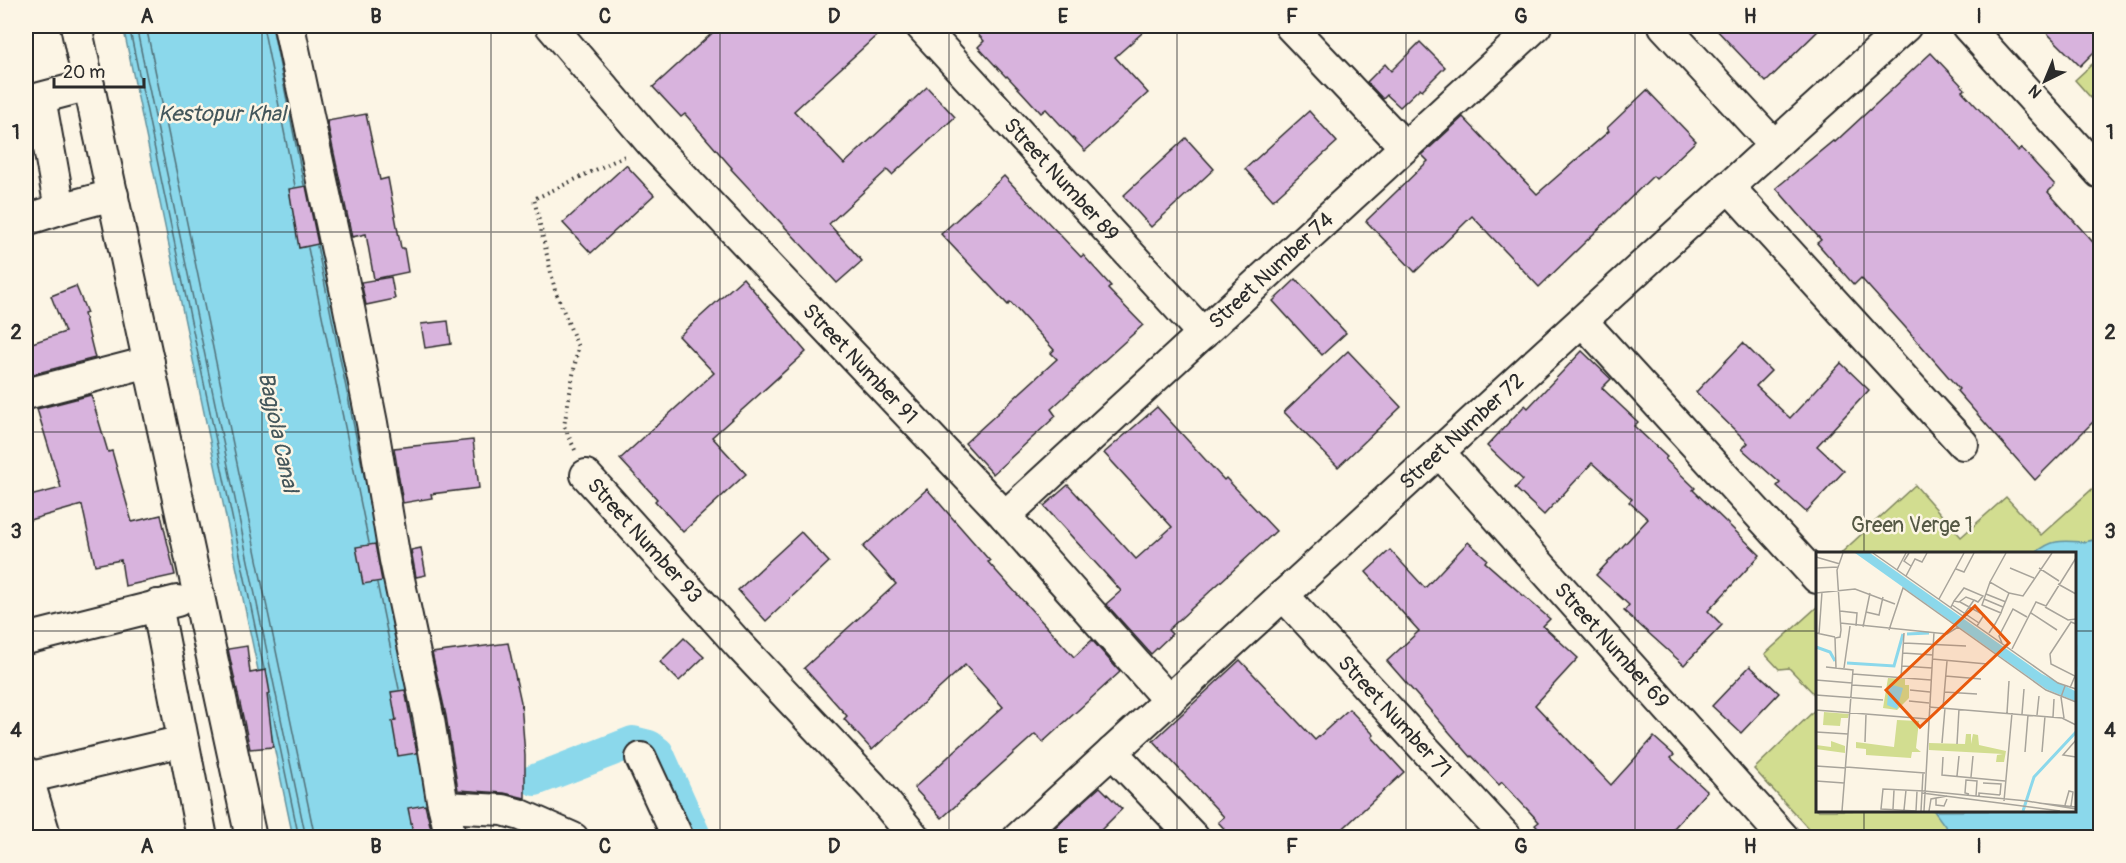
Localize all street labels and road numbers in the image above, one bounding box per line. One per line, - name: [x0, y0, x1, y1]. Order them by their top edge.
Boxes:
- street label: Street Number 89: [998, 112, 1125, 247]
- street label: Street Number 74: [1203, 207, 1339, 335]
- street label: Street Number 91: [796, 298, 924, 430]
- street label: Street Number 72: [1394, 367, 1530, 496]
- street label: Street Number 93: [581, 472, 708, 609]
- street label: Street Number 69: [1548, 577, 1675, 714]
- street label: Street Number 71: [1332, 650, 1457, 783]

